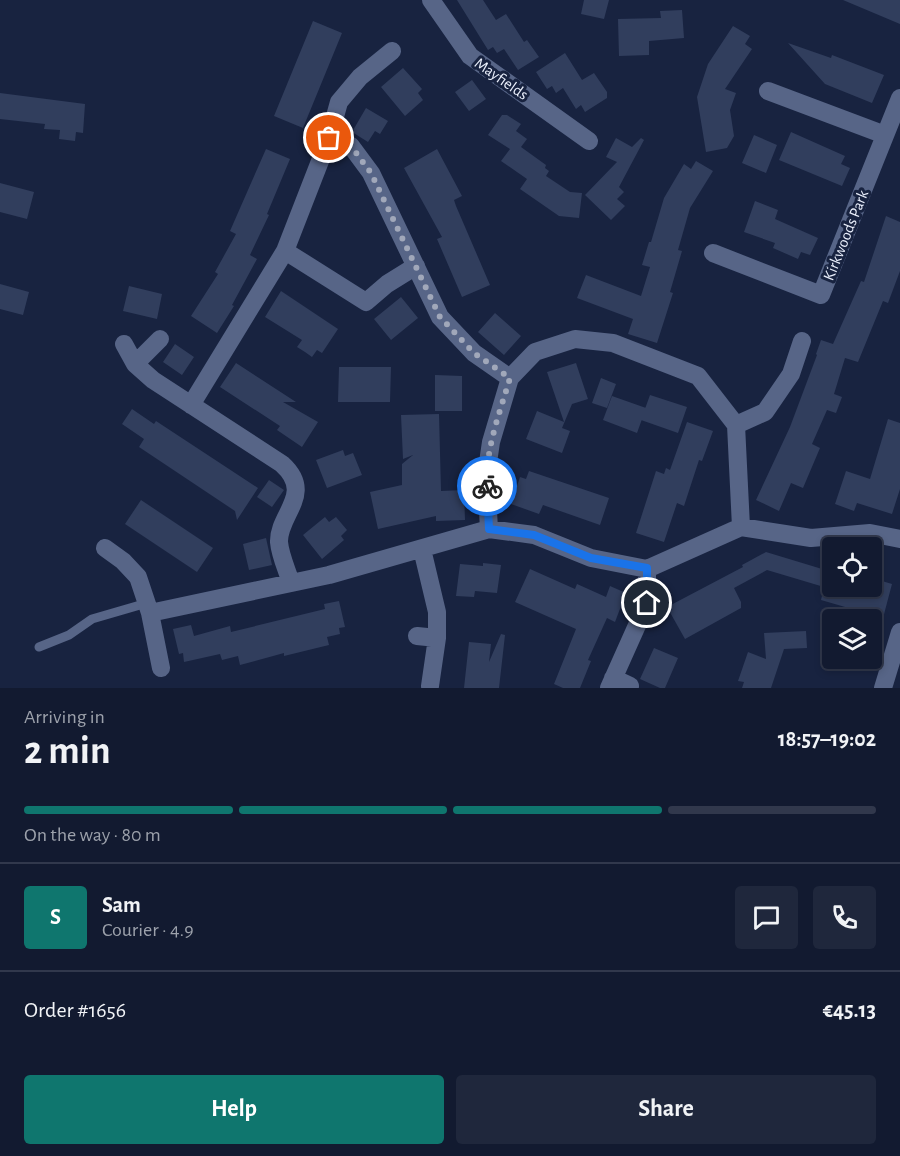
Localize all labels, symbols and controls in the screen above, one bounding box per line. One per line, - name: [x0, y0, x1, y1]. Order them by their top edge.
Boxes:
- street label: Mayfields: [471, 55, 531, 104]
- pin: [303, 112, 354, 163]
- icon: bag: [312, 121, 345, 154]
- street label: Kirkwoods Park: [821, 187, 872, 283]
- courier: [457, 456, 517, 516]
- icon: bike: [471, 470, 504, 503]
- map controls: [822, 537, 882, 669]
- button: locate: [822, 537, 882, 597]
- pin: [621, 577, 672, 628]
- icon: home: [630, 586, 663, 619]
- button: layers: [822, 609, 882, 669]
- text: Arriving in: [24, 707, 105, 727]
- text: 18:57–19:02: [778, 728, 876, 750]
- text: 2 min: [24, 732, 111, 771]
- text: On the way · 80 m: [24, 825, 161, 845]
- button: chat: [735, 886, 798, 949]
- button: phone: [813, 886, 876, 949]
- text: Sam: [102, 894, 141, 916]
- text: S: [50, 906, 61, 928]
- text: Courier · 4.9: [102, 920, 194, 940]
- text: Order #1656: [24, 999, 126, 1021]
- text: €45.13: [823, 999, 876, 1021]
- button: Help: [24, 1075, 444, 1144]
- button: Share: [456, 1075, 876, 1144]

